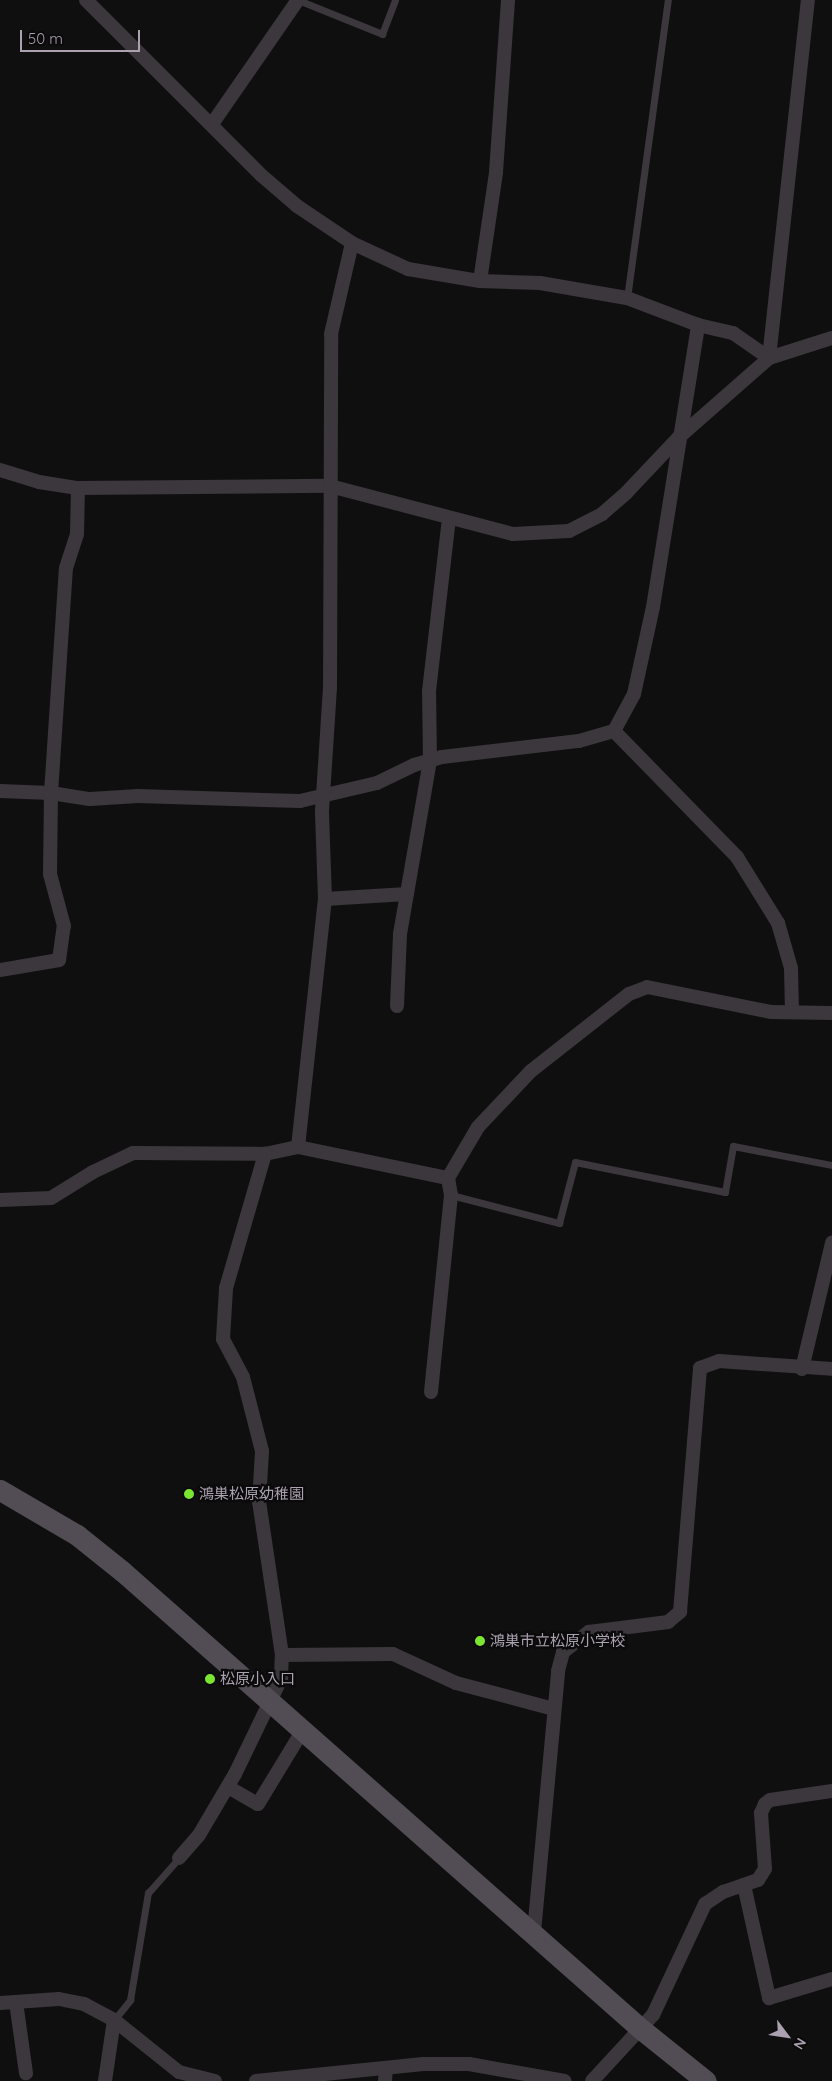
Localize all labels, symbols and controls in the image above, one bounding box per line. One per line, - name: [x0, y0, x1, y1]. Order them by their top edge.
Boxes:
- scale bar: [22, 20, 142, 52]
- text: 50 m: [28, 29, 63, 48]
- place label: 鴻巣松原幼稚園: [199, 1485, 304, 1503]
- marker: 鴻巣松原幼稚園: [183, 1488, 195, 1500]
- place label: 鴻巣市立松原小学校: [490, 1632, 625, 1650]
- marker: 鴻巣市立松原小学校: [474, 1635, 486, 1647]
- place label: 松原小入口: [220, 1670, 295, 1688]
- marker: 松原小入口: [204, 1673, 216, 1685]
- north arrow: [762, 2011, 812, 2061]
- text: N: [789, 2035, 810, 2053]

